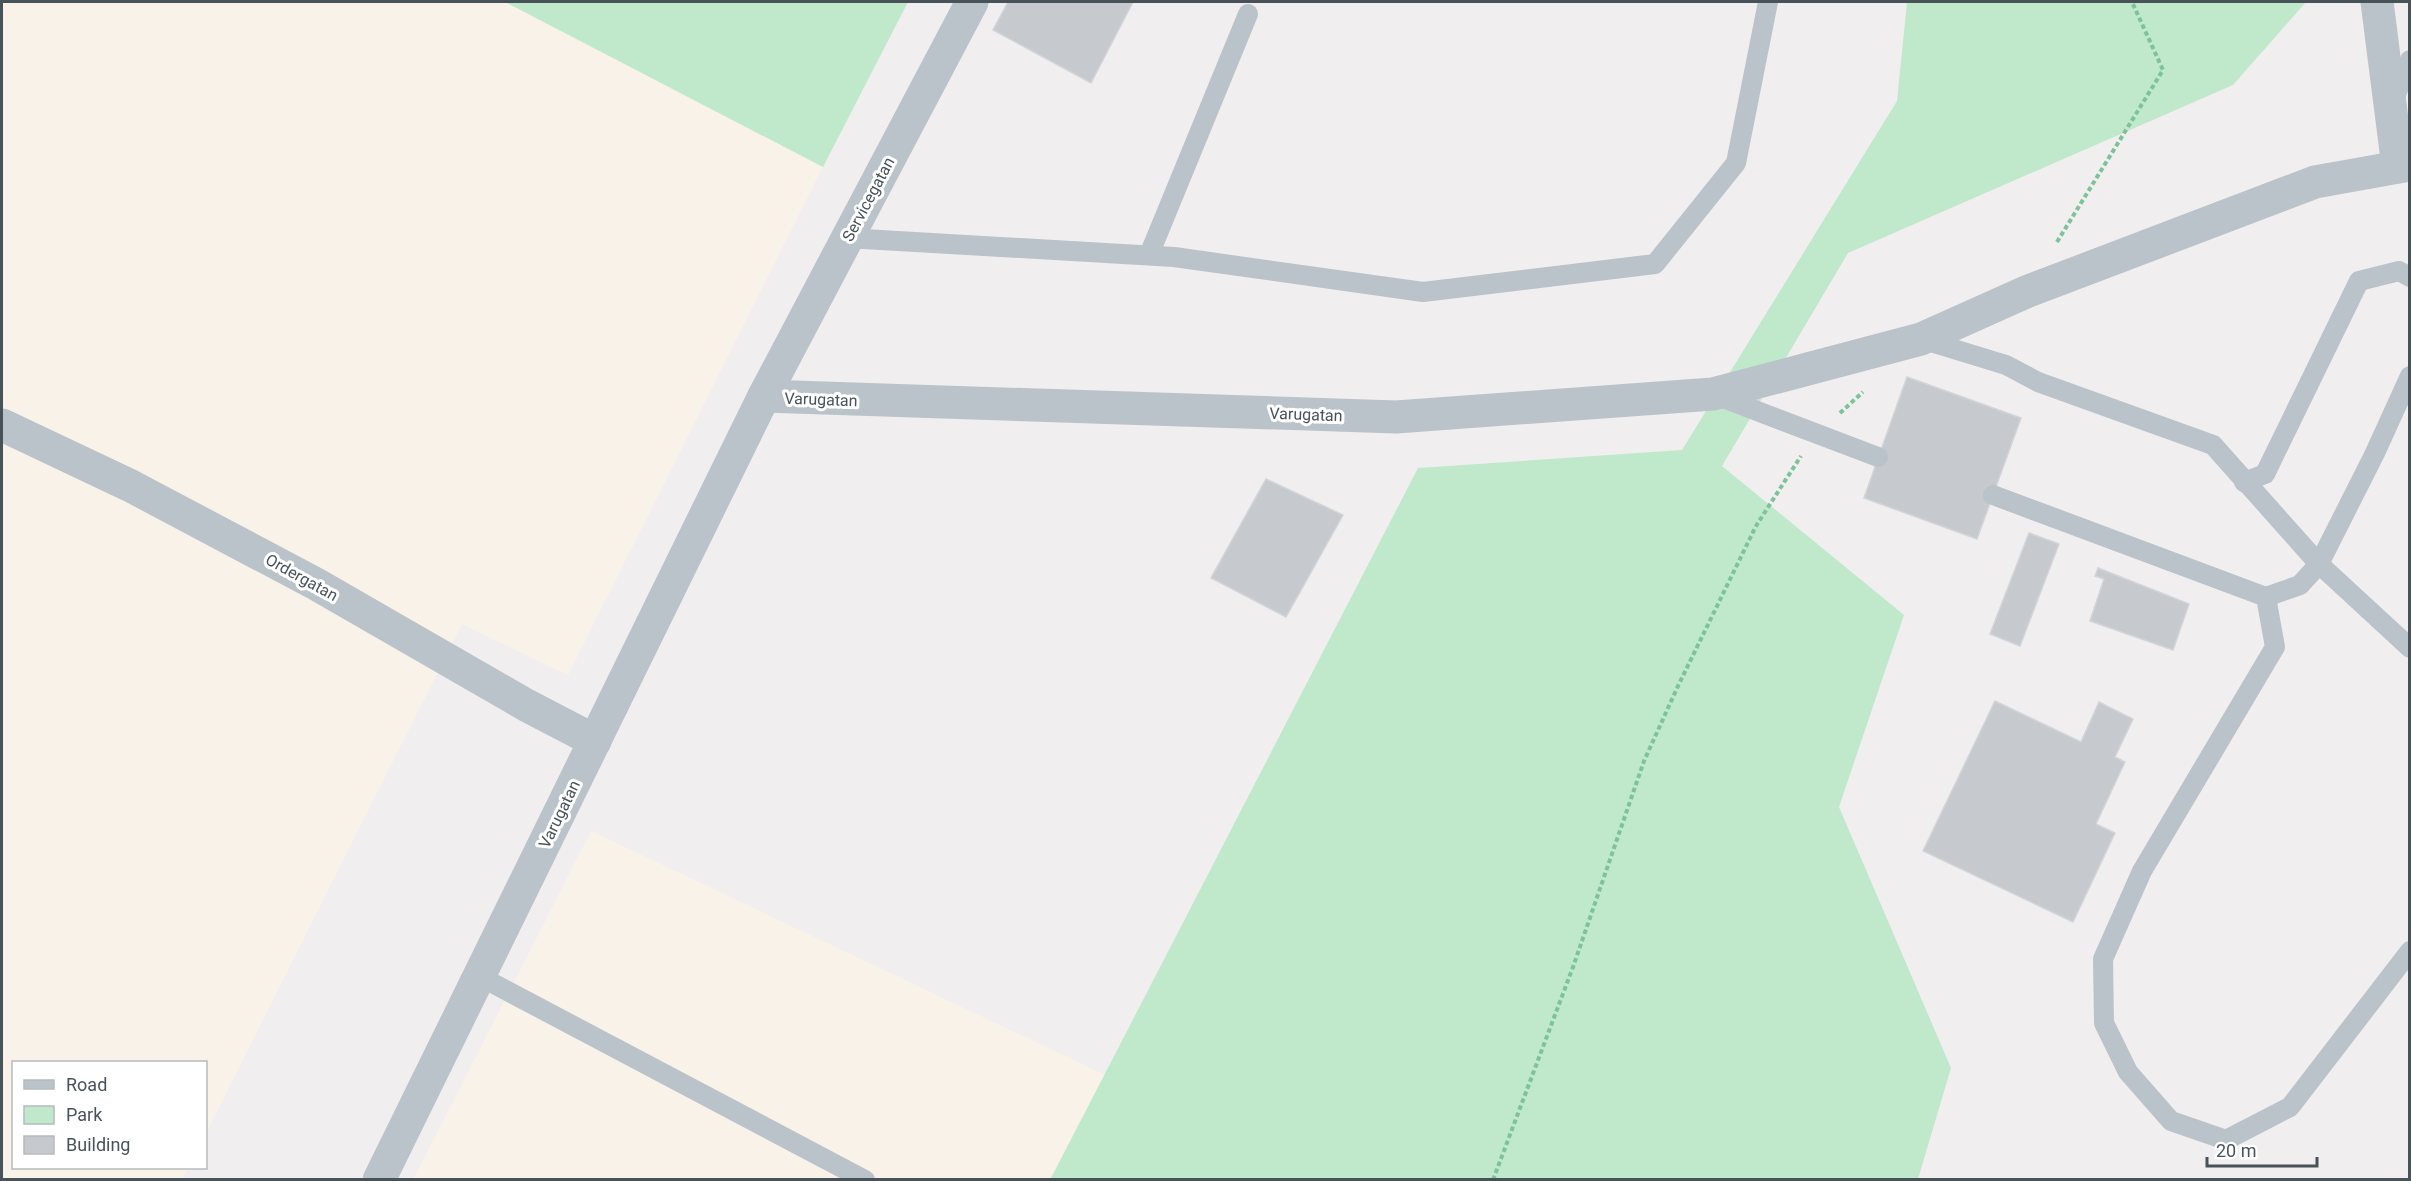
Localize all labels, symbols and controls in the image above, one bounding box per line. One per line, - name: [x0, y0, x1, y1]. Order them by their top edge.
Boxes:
- street label: Servicegatan: [838, 154, 899, 245]
- street label: Varugatan: [784, 389, 858, 410]
- street label: Varugatan: [1269, 404, 1343, 425]
- street label: Ordergatan: [262, 550, 341, 605]
- street label: Varugatan: [535, 777, 584, 851]
- legend: [12, 1061, 207, 1169]
- text: Road: [66, 1074, 107, 1095]
- text: Park: [66, 1104, 103, 1125]
- scale bar: [2207, 1130, 2316, 1168]
- text: Building: [66, 1134, 130, 1155]
- text: 20 m: [2216, 1140, 2256, 1161]

